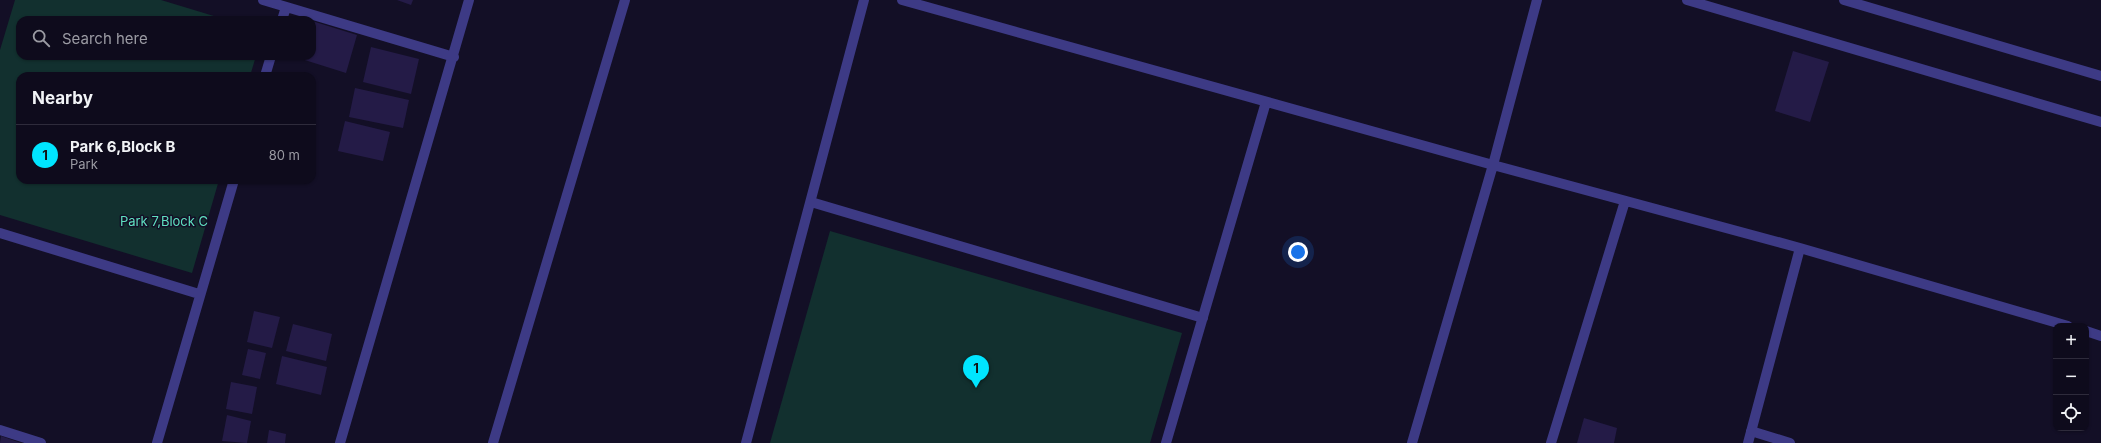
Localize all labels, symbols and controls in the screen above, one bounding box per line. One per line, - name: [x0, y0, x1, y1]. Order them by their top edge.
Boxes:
- search box: [16, 16, 316, 60]
- icon: search: [30, 27, 52, 49]
- text: Search here: [62, 29, 148, 48]
- text: Nearby: [32, 88, 93, 108]
- text: Park 6,Block B: [70, 137, 175, 156]
- text: 1: [42, 147, 48, 163]
- text: 80 m: [269, 147, 300, 163]
- text: Park: [70, 156, 98, 172]
- park label: Park 7,Block C: [120, 213, 208, 229]
- your location: [1288, 242, 1308, 262]
- map controls: [2053, 323, 2089, 431]
- button: +: [2053, 323, 2089, 359]
- pin: 1: [963, 355, 989, 388]
- button: −: [2053, 359, 2089, 395]
- button: locate: [2053, 395, 2089, 431]

